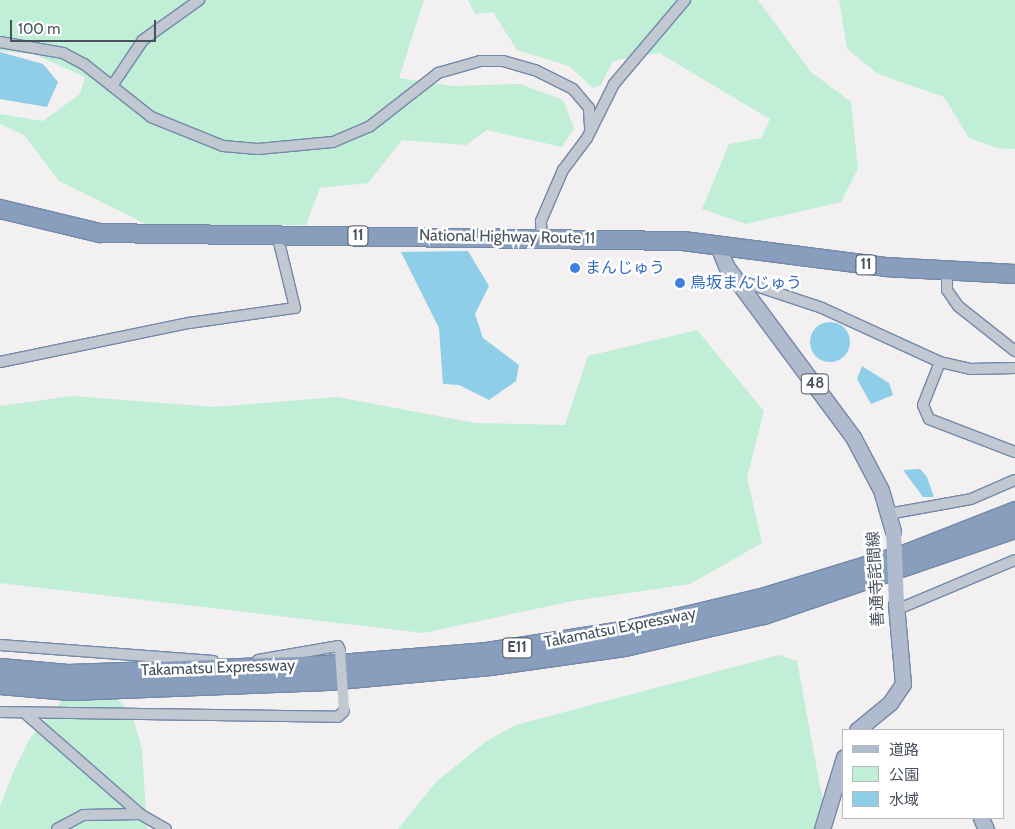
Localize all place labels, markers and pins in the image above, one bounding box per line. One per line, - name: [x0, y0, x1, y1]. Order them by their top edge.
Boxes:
- place label: まんじゅう: [585, 258, 665, 278]
- marker: まんじゅう: [569, 262, 581, 274]
- place label: 鳥坂まんじゅう: [690, 273, 802, 293]
- marker: 鳥坂まんじゅう: [674, 277, 686, 289]

